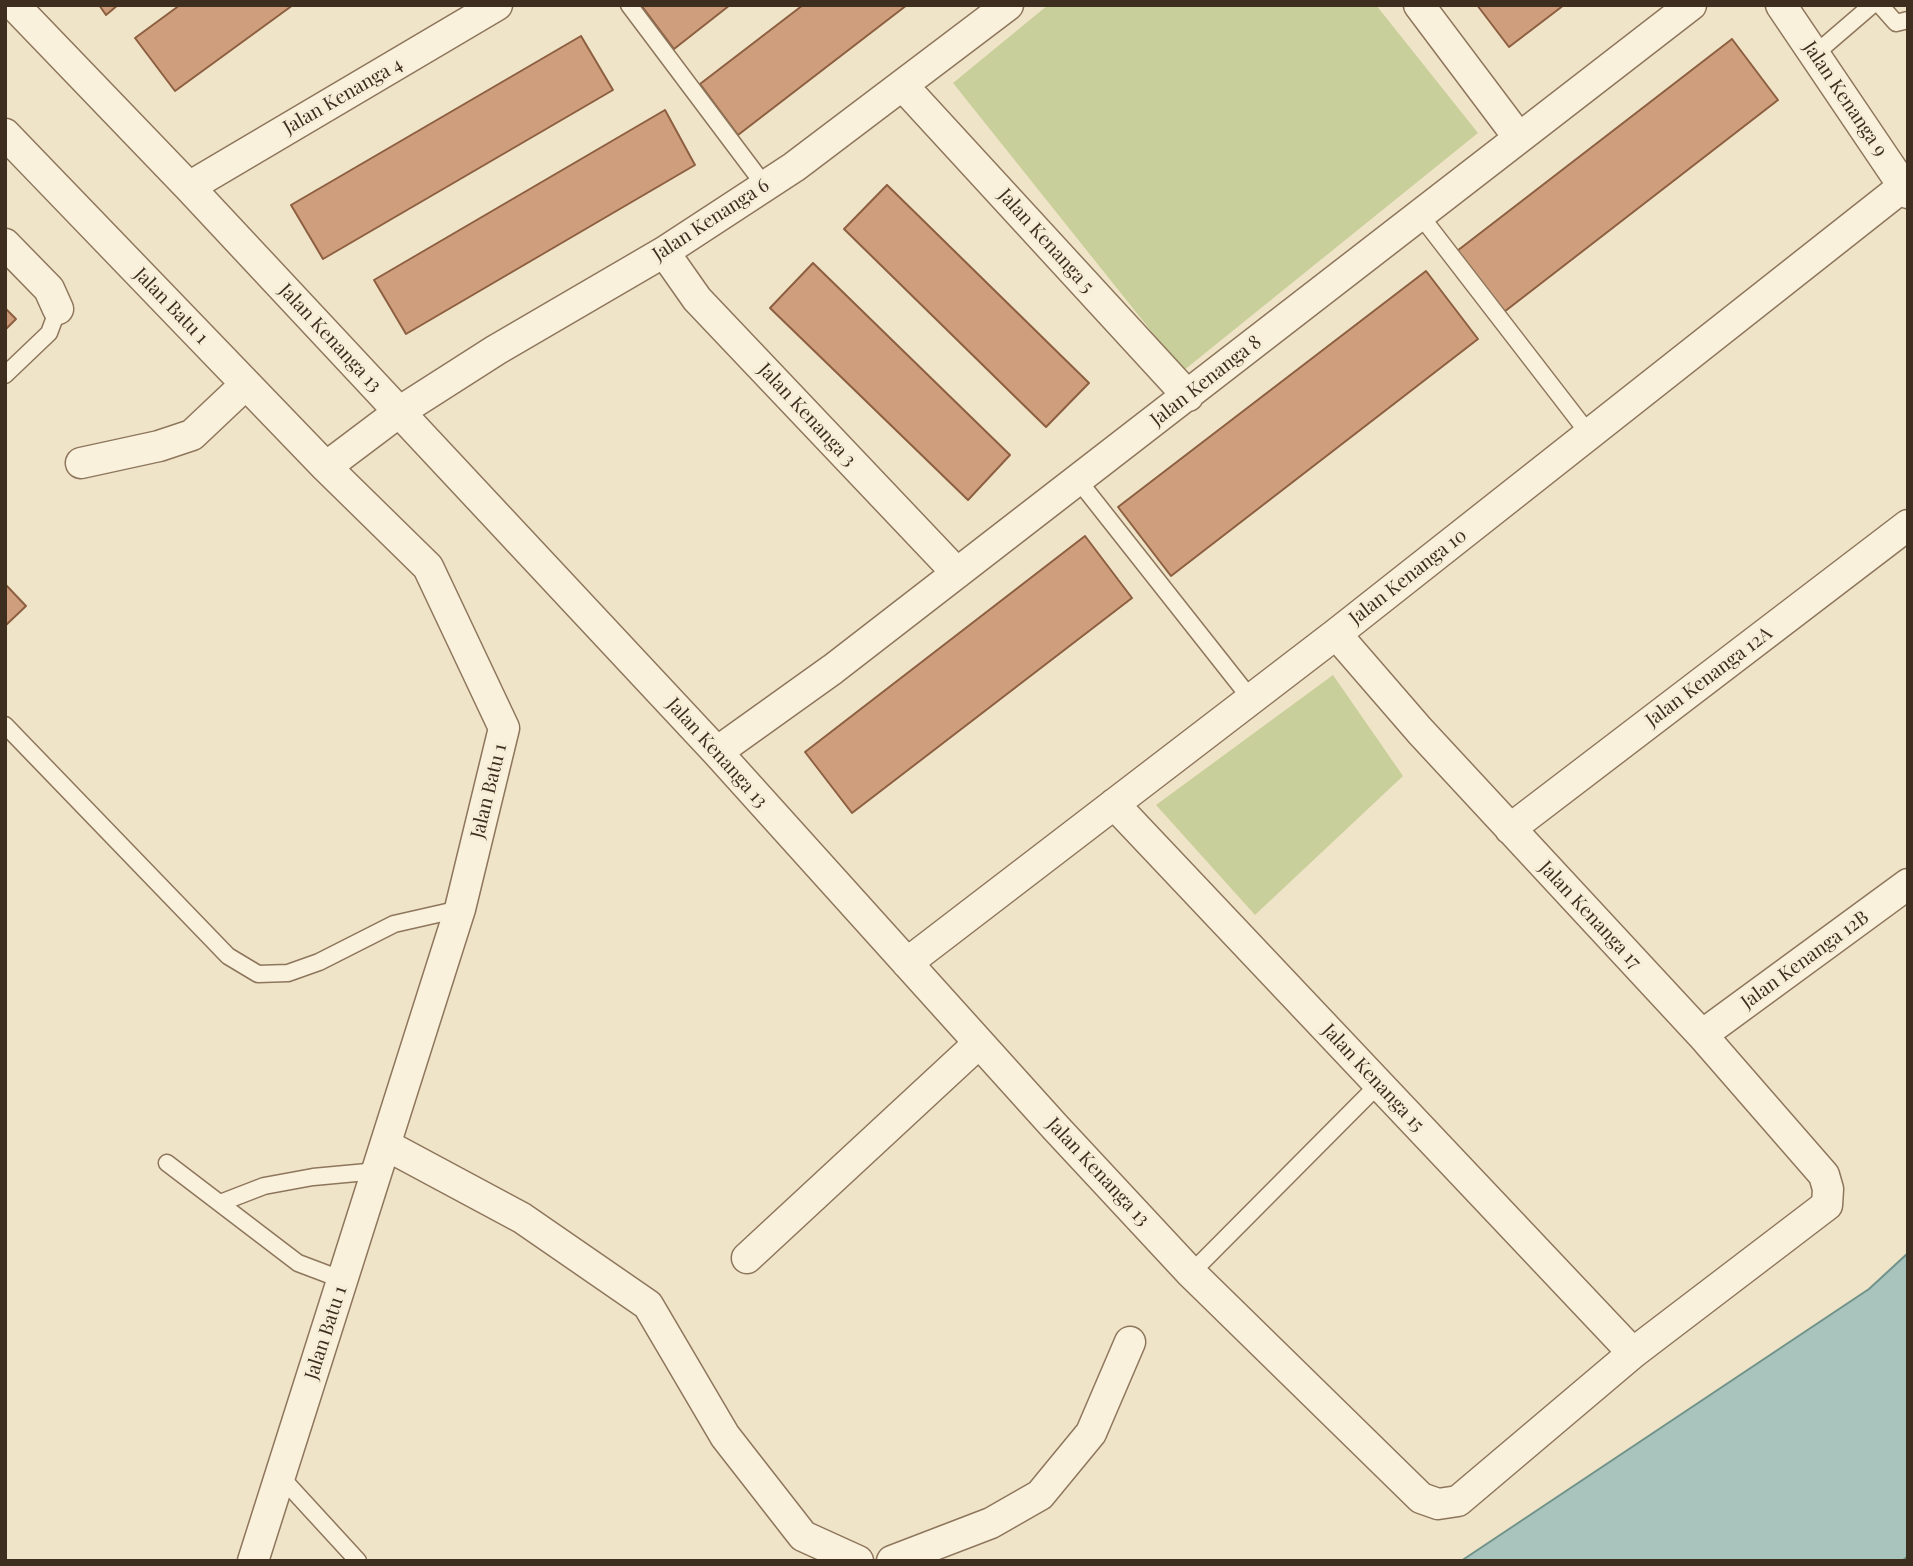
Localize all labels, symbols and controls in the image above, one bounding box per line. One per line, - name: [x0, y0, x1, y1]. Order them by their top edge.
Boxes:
- street label: Jalan Kenanga 9: [1798, 37, 1892, 161]
- street label: Jalan Kenanga 4: [279, 53, 407, 139]
- street label: Jalan Kenanga 6: [649, 174, 773, 266]
- street label: Jalan Kenanga 5: [993, 184, 1099, 298]
- street label: Jalan Batu 1: [129, 263, 213, 349]
- street label: Jalan Kenanga 13: [274, 279, 386, 397]
- street label: Jalan Kenanga 8: [1146, 331, 1266, 431]
- street label: Jalan Kenanga 3: [753, 359, 861, 471]
- street label: Jalan Kenanga 10: [1345, 524, 1471, 630]
- street label: Jalan Kenanga 12A: [1641, 622, 1777, 732]
- street label: Jalan Kenanga 13: [662, 694, 772, 812]
- street label: Jalan Batu 1: [466, 741, 512, 841]
- street label: Jalan Kenanga 17: [1534, 856, 1646, 974]
- street label: Jalan Kenanga 12B: [1737, 906, 1873, 1014]
- street label: Jalan Kenanga 15: [1317, 1019, 1429, 1137]
- street label: Jalan Kenanga 13: [1042, 1113, 1154, 1231]
- street label: Jalan Batu 1: [300, 1283, 352, 1383]

